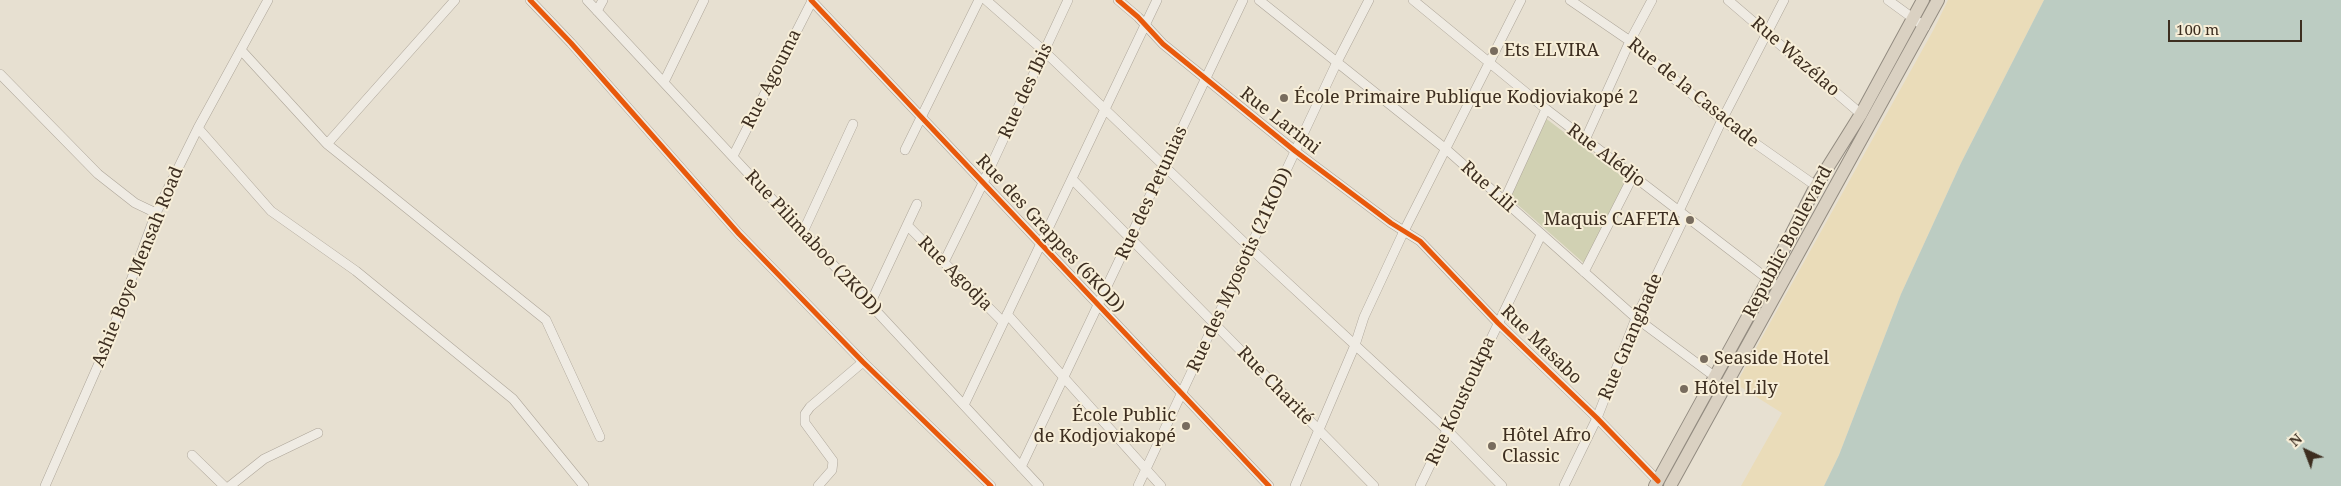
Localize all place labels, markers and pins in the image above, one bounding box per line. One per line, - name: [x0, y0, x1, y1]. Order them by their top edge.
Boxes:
- place label: Ets ELVIRA: [1504, 40, 1599, 62]
- marker: Ets ELVIRA: [1488, 45, 1500, 57]
- place label: École Primaire Publique Kodjoviakopé 2: [1294, 87, 1638, 109]
- marker: École Primaire Publique Kodjoviakopé 2: [1278, 92, 1290, 104]
- place label: Maquis CAFETA: [1544, 209, 1680, 231]
- marker: Maquis CAFETA: [1684, 214, 1696, 226]
- place label: Seaside Hotel: [1714, 348, 1829, 370]
- marker: Seaside Hotel: [1698, 353, 1710, 365]
- place label: Hôtel Lily: [1694, 378, 1778, 400]
- marker: Hôtel Lily: [1678, 383, 1690, 395]
- place label: École Public de Kodjoviakopé: [1034, 405, 1176, 448]
- marker: École Public de Kodjoviakopé: [1180, 420, 1192, 432]
- place label: Hôtel Afro Classic: [1502, 425, 1591, 468]
- marker: Hôtel Afro Classic: [1486, 440, 1498, 452]

